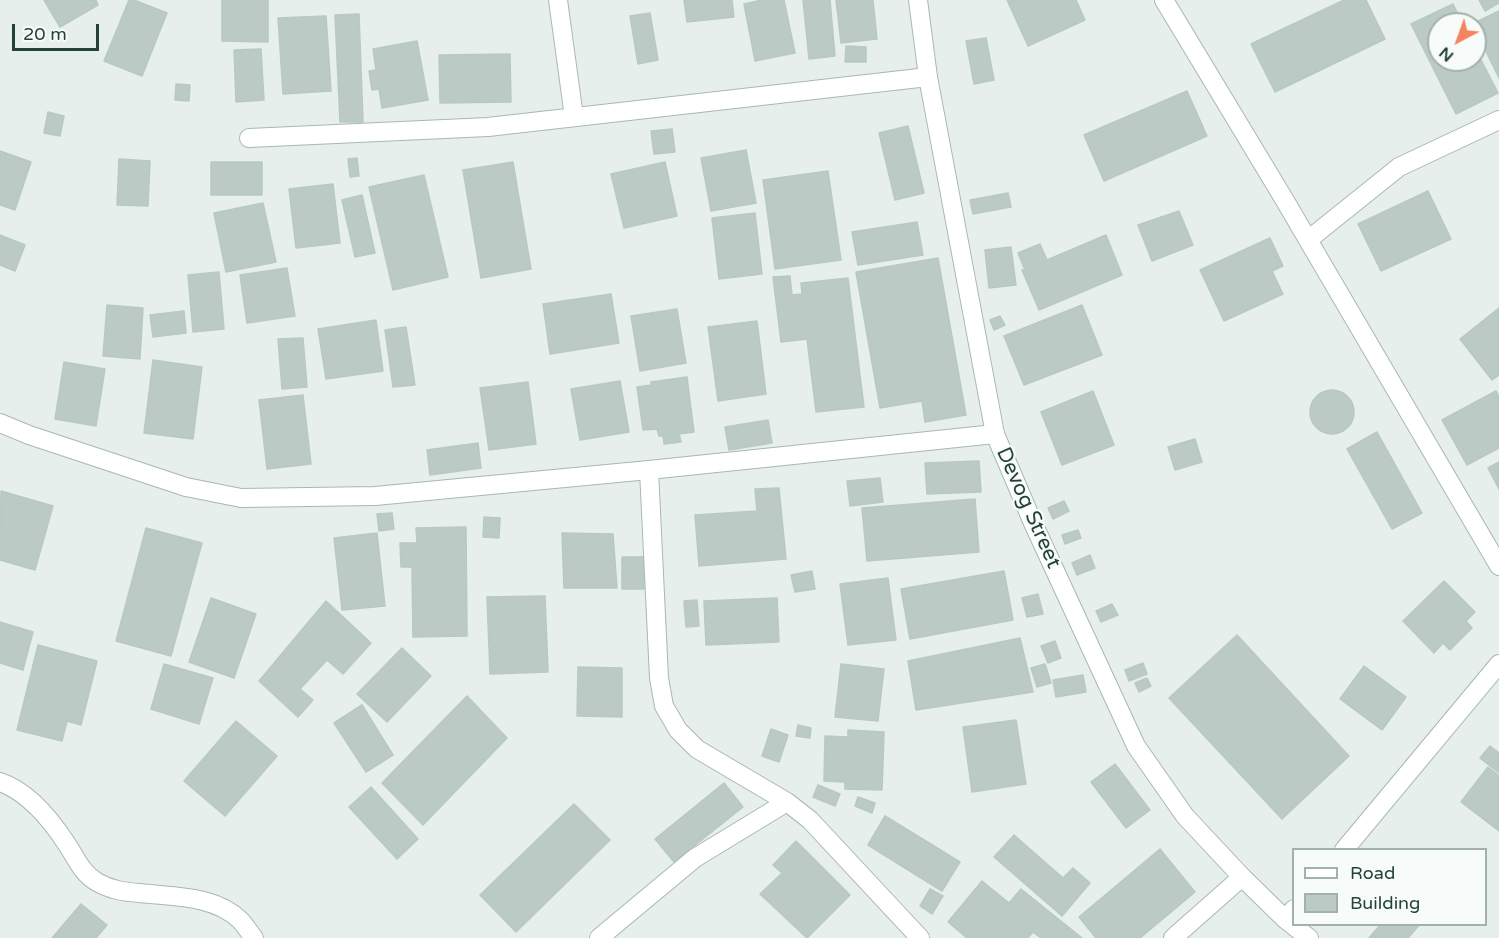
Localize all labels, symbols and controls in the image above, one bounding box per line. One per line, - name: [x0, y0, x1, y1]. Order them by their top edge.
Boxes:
- scale bar: [15, 12, 102, 50]
- north arrow: [1427, 12, 1487, 72]
- text: 20 m: [23, 23, 67, 45]
- text: N: [1435, 42, 1458, 66]
- street label: Devog Street: [990, 444, 1066, 572]
- legend: [1292, 848, 1487, 926]
- text: Road: [1350, 862, 1395, 884]
- text: Building: [1350, 892, 1420, 914]

